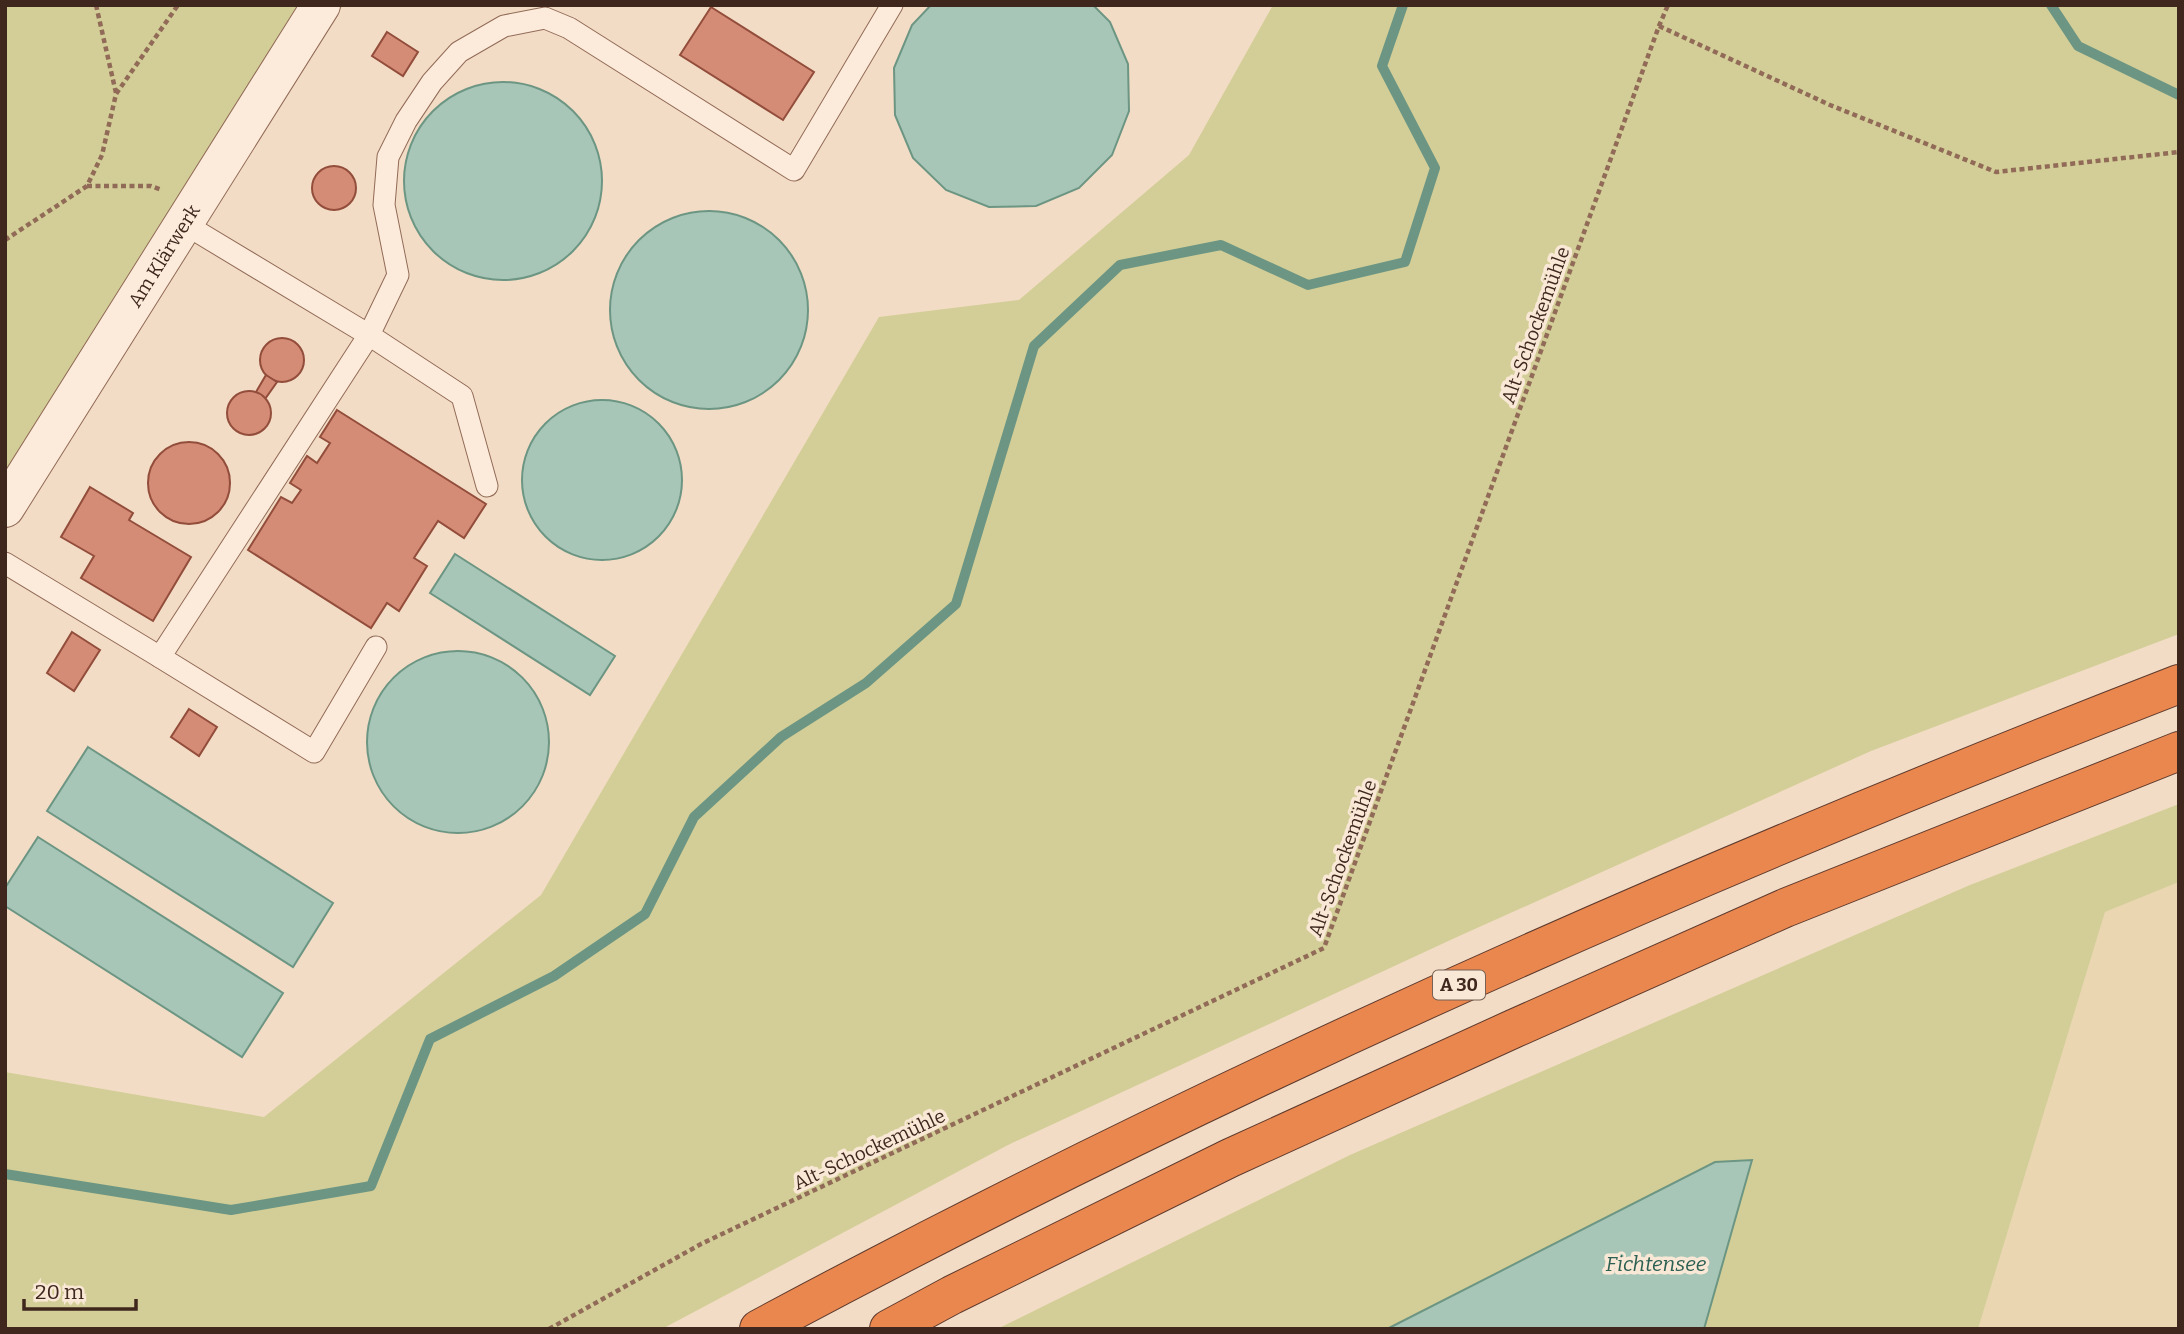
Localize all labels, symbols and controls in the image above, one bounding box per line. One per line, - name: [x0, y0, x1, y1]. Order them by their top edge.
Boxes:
- street label: Am Klärwerk: [123, 200, 205, 311]
- street label: Alt-Schockemühle: [1496, 244, 1575, 407]
- street label: Alt-Schockemühle: [1303, 777, 1382, 940]
- road number: A 30: [1433, 970, 1485, 1000]
- street label: Alt-Schockemühle: [790, 1104, 949, 1195]
- water label: Fichtensee: [1606, 1251, 1707, 1277]
- scale bar: [24, 1268, 136, 1312]
- text: 20 m: [35, 1279, 84, 1305]

